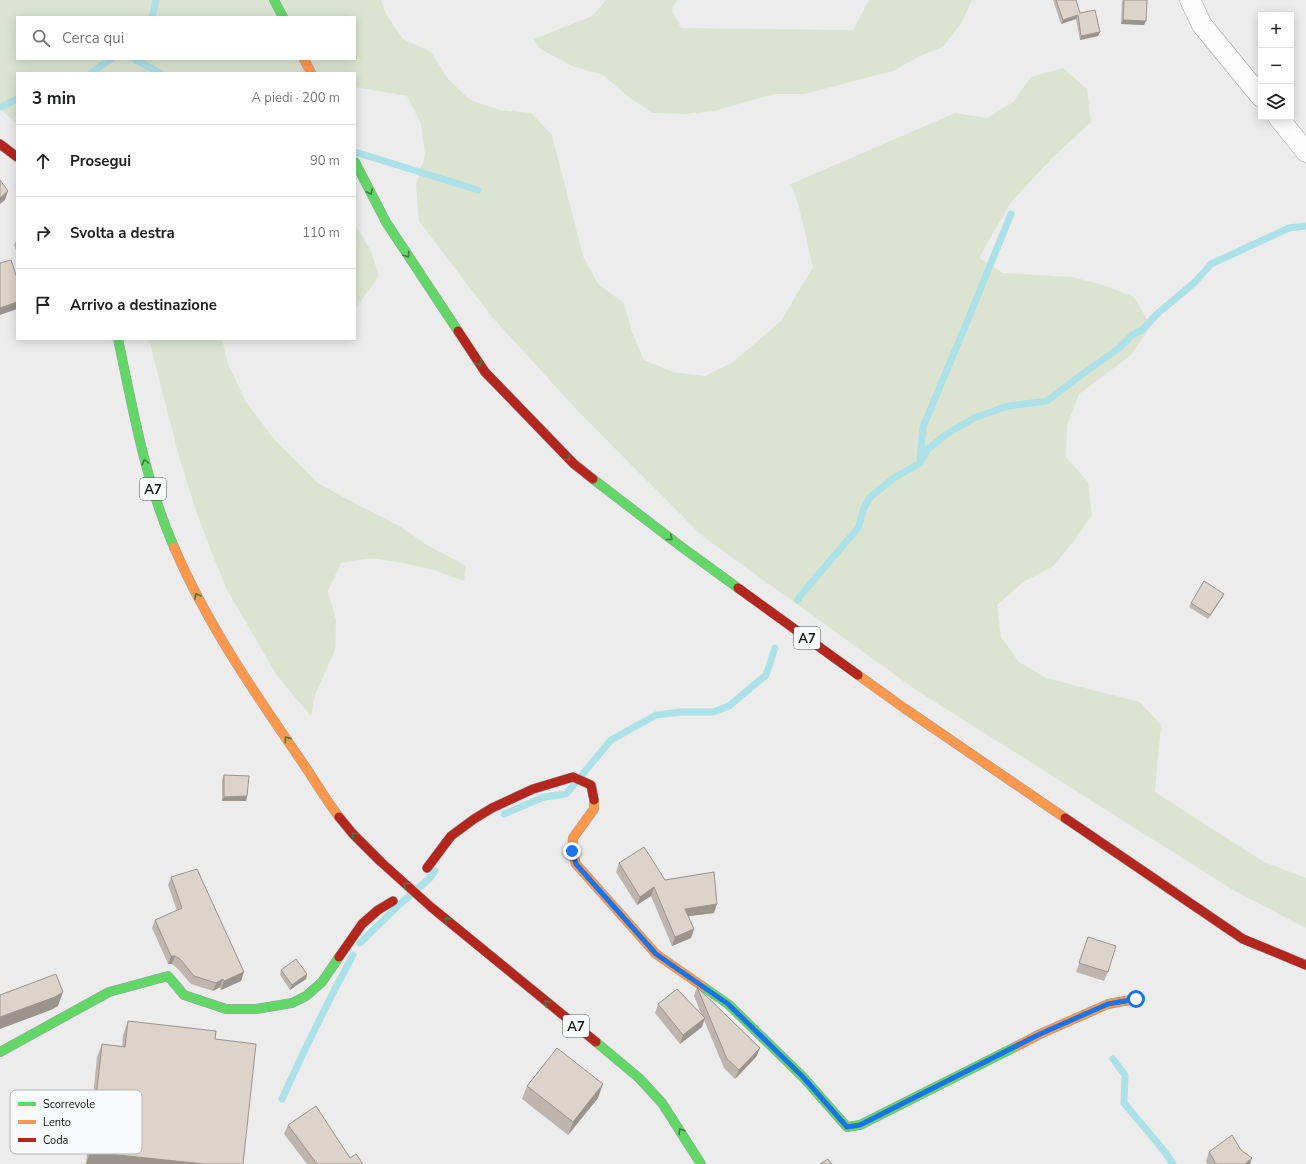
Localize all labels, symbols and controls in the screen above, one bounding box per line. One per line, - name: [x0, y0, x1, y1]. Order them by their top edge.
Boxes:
- map controls: [1258, 12, 1294, 120]
- button: +: [1258, 12, 1294, 48]
- search box: [16, 16, 356, 60]
- icon: search: [30, 27, 52, 49]
- text: Cerca qui: [62, 28, 124, 48]
- button: −: [1258, 48, 1294, 84]
- button: layers: [1258, 84, 1294, 120]
- text: 3 min: [32, 87, 76, 110]
- text: A piedi · 200 m: [252, 89, 340, 107]
- icon: ahead: [32, 150, 54, 172]
- text: Prosegui: [70, 151, 131, 171]
- text: 90 m: [310, 152, 340, 170]
- one-way arrow: [366, 188, 373, 196]
- icon: right: [32, 222, 54, 244]
- text: Svolta a destra: [70, 223, 175, 243]
- text: 110 m: [302, 224, 340, 242]
- one-way arrow: [402, 250, 409, 257]
- icon: arrive: [32, 294, 54, 316]
- text: Arrivo a destinazione: [70, 295, 217, 315]
- one-way arrow: [475, 359, 482, 366]
- one-way arrow: [563, 453, 571, 461]
- one-way arrow: [142, 458, 150, 465]
- road number: A7: [140, 478, 166, 500]
- one-way arrow: [665, 534, 672, 541]
- one-way arrow: [194, 593, 202, 600]
- road number: A7: [794, 627, 820, 649]
- one-way arrow: [285, 737, 292, 744]
- one-way arrow: [351, 832, 359, 840]
- route end: [563, 842, 581, 860]
- one-way arrow: [403, 882, 411, 889]
- one-way arrow: [445, 918, 452, 925]
- route start: [1127, 990, 1145, 1008]
- one-way arrow: [545, 1000, 552, 1007]
- road number: A7: [563, 1015, 589, 1037]
- legend: [10, 1090, 142, 1154]
- text: Scorrevole: [43, 1097, 95, 1112]
- text: Lento: [43, 1115, 71, 1130]
- one-way arrow: [678, 1128, 685, 1135]
- text: Coda: [43, 1133, 69, 1148]

